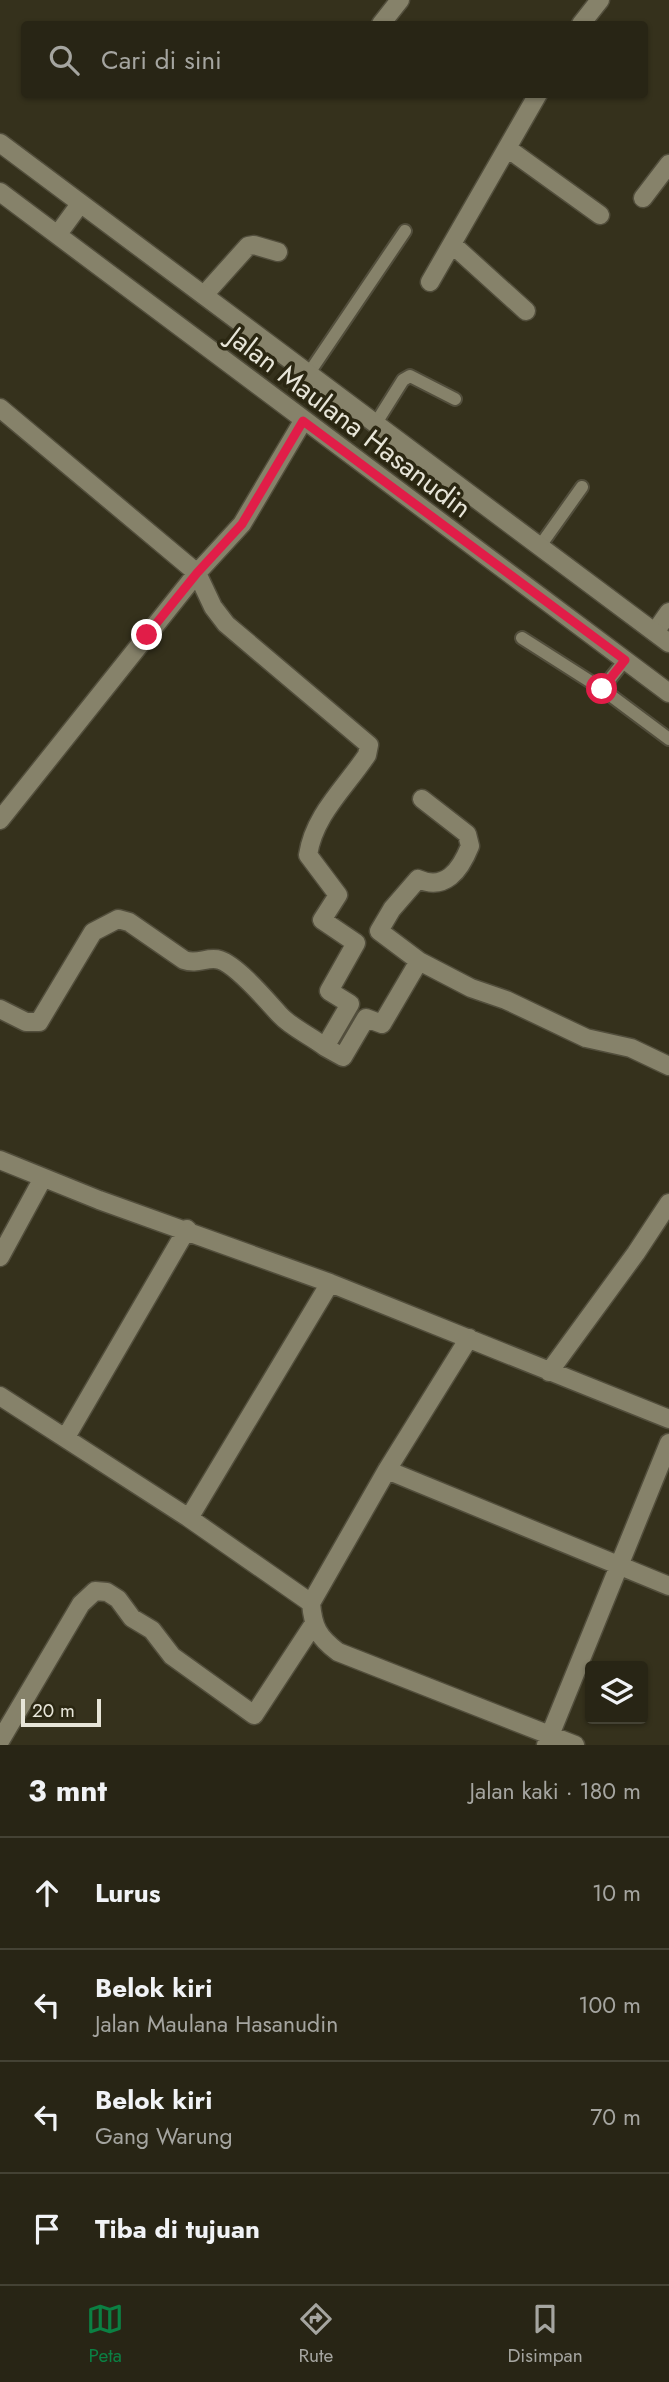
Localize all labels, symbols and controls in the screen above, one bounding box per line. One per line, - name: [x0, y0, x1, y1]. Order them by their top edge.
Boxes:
- search box: [21, 21, 648, 98]
- icon: search: [45, 41, 83, 79]
- text: Cari di sini: [101, 41, 222, 79]
- street label: Jalan Maulana Hasanudin: [216, 315, 480, 528]
- route end: [131, 619, 162, 650]
- route start: [586, 673, 617, 704]
- map controls: [585, 1661, 648, 1724]
- button: layers: [585, 1661, 648, 1724]
- scale bar: [21, 1696, 102, 1728]
- text: 20 m: [32, 1697, 75, 1724]
- text: 3 mnt: [28, 1769, 107, 1812]
- text: Jalan kaki · 180 m: [470, 1774, 641, 1808]
- icon: ahead: [28, 1874, 66, 1912]
- text: Lurus: [95, 1874, 161, 1912]
- text: 10 m: [592, 1876, 641, 1910]
- text: Belok kiri: [95, 1969, 212, 2007]
- icon: left: [28, 1986, 66, 2024]
- text: 100 m: [578, 1988, 641, 2022]
- text: Jalan Maulana Hasanudin: [95, 2007, 338, 2041]
- text: Belok kiri: [95, 2081, 212, 2119]
- icon: left: [28, 2098, 66, 2136]
- text: 70 m: [590, 2100, 641, 2134]
- text: Gang Warung: [95, 2119, 233, 2153]
- icon: arrive: [28, 2210, 66, 2248]
- text: Tiba di tujuan: [95, 2210, 260, 2248]
- tab: Peta: [86, 2300, 124, 2369]
- tab: Rute: [297, 2300, 335, 2369]
- tab: Disimpan: [507, 2300, 583, 2369]

